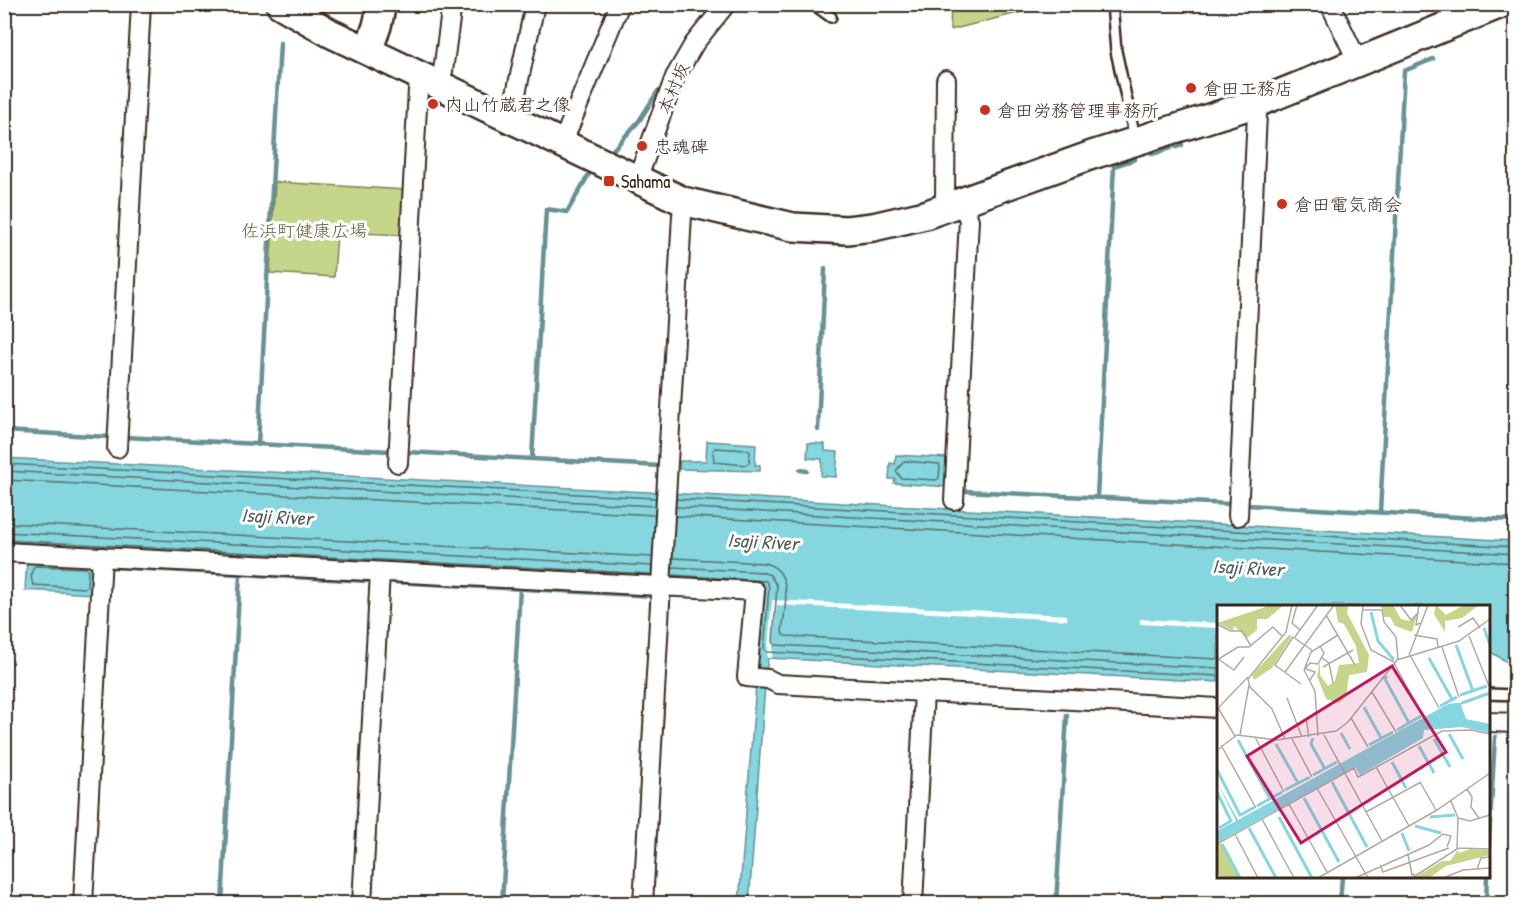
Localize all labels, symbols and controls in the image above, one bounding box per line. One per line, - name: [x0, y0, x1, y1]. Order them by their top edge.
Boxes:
- street label: 本村坂: [651, 58, 695, 118]
- place label: 倉田工務店: [1203, 76, 1293, 101]
- marker: 倉田工務店: [1184, 81, 1198, 95]
- place label: 内山竹蔵君之像: [445, 92, 571, 117]
- marker: 内山竹蔵君之像: [426, 97, 440, 111]
- place label: 倉田労務管理事務所: [997, 98, 1159, 123]
- marker: 倉田労務管理事務所: [978, 103, 992, 117]
- place label: 忠魂碑: [654, 134, 708, 159]
- marker: 忠魂碑: [635, 139, 649, 153]
- place label: Sahama: [621, 169, 670, 194]
- marker: Sahama: [602, 174, 616, 188]
- place label: 倉田電気商会: [1294, 192, 1402, 217]
- marker: 倉田電気商会: [1275, 197, 1289, 211]
- park label: 佐浜町健康広場: [241, 218, 367, 243]
- water label: Isaji River: [241, 501, 316, 531]
- water label: Isaji River: [727, 526, 802, 556]
- water label: Isaji River: [1212, 552, 1287, 582]
- inset map: [1217, 605, 1490, 878]

